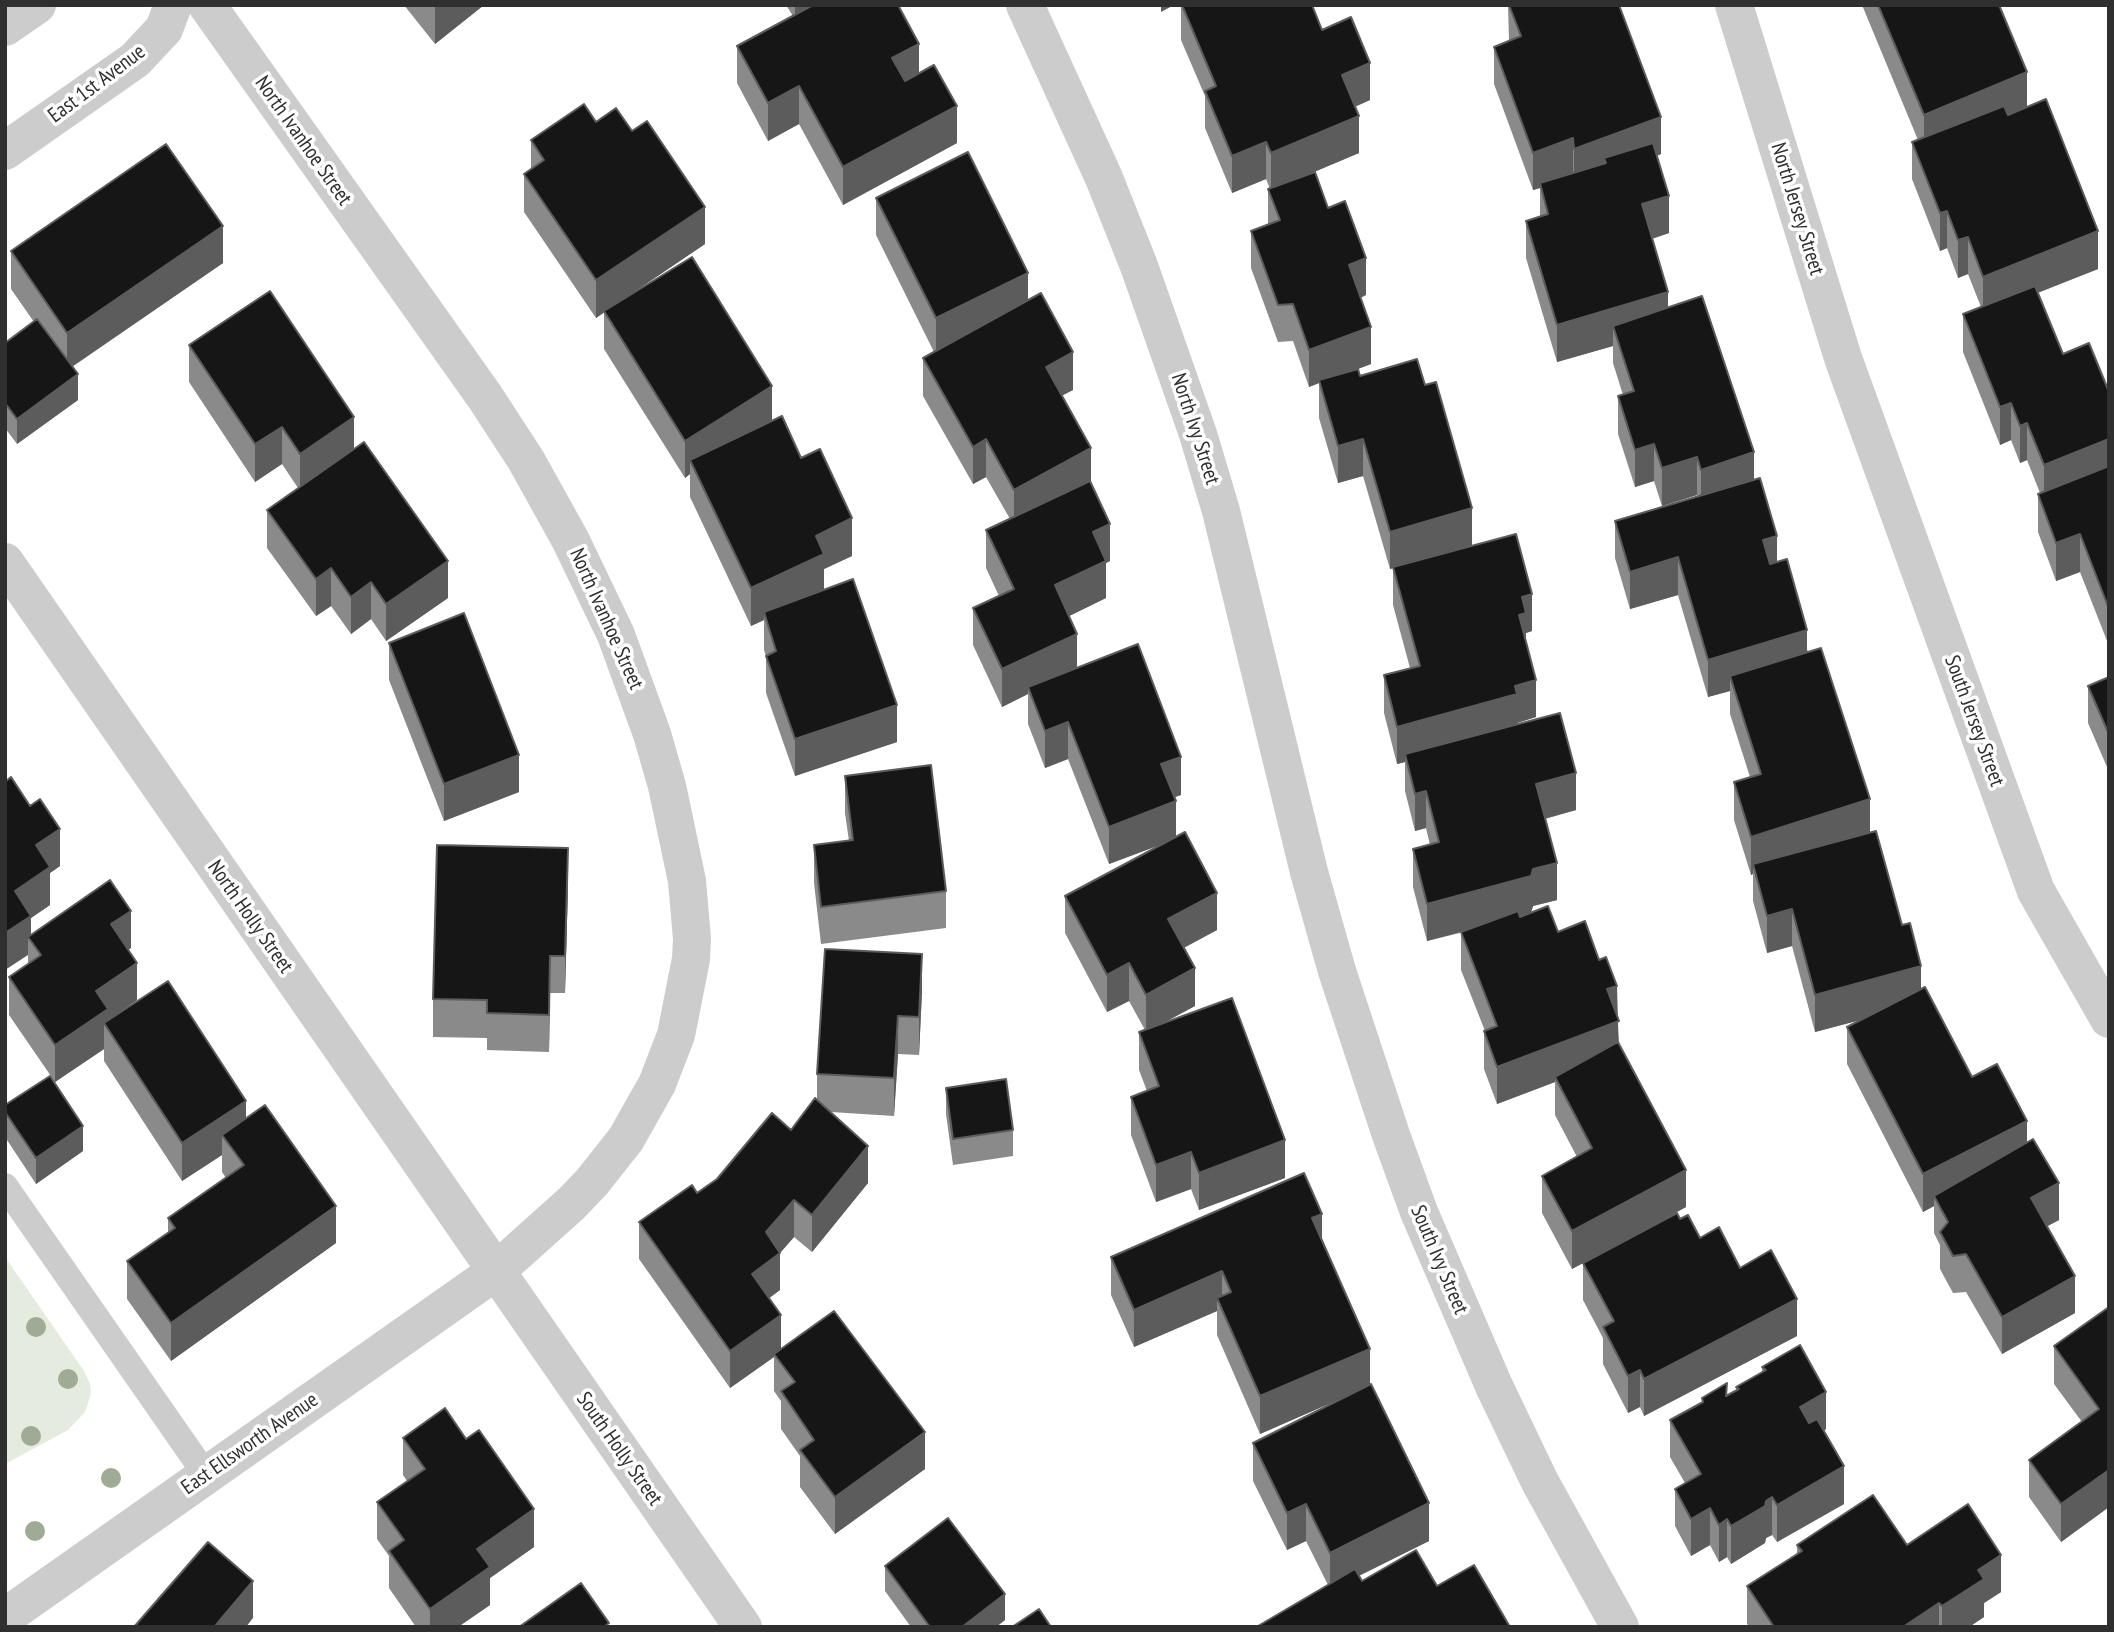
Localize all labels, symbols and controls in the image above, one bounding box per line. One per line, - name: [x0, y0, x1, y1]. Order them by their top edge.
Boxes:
- street label: East 1st Avenue: [44, 39, 150, 129]
- street label: North Ivanhoe Street: [249, 72, 357, 210]
- street label: North Jersey Street: [1765, 140, 1829, 278]
- street label: North Ivy Street: [1165, 370, 1225, 488]
- street label: North Ivanhoe Street: [564, 545, 648, 693]
- street label: South Jersey Street: [1939, 652, 2009, 790]
- street label: North Holly Street: [202, 856, 298, 978]
- street label: South Ivy Street: [1405, 1202, 1473, 1318]
- street label: South Holly Street: [571, 1387, 667, 1511]
- street label: East Ellsworth Avenue: [177, 1388, 323, 1500]

